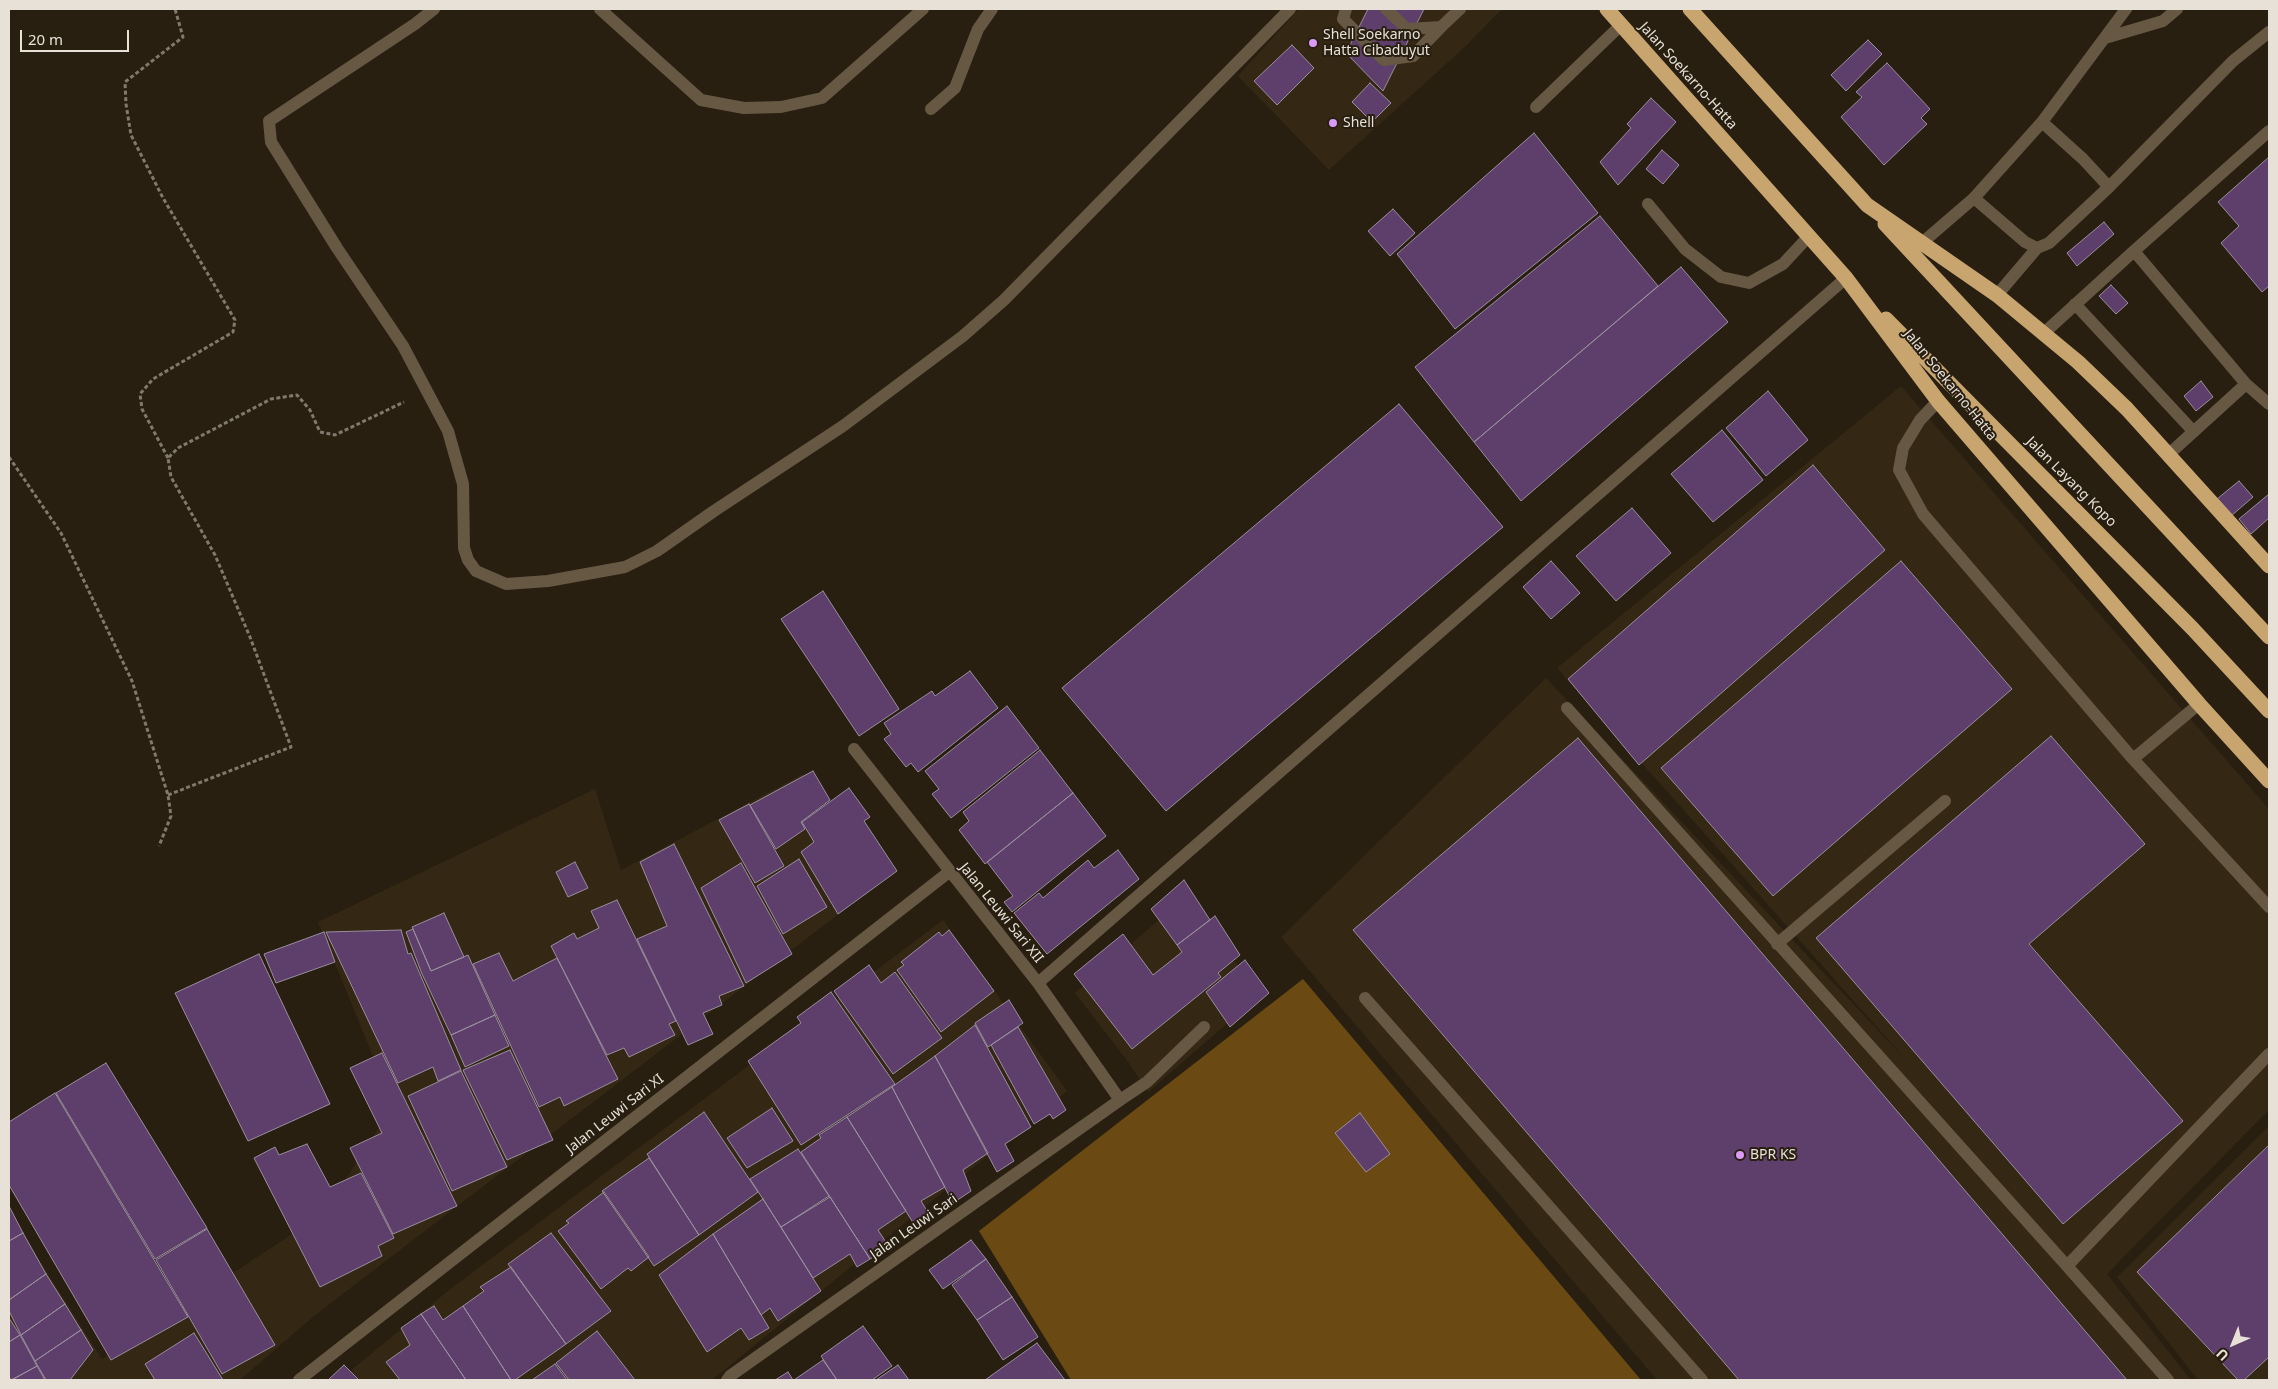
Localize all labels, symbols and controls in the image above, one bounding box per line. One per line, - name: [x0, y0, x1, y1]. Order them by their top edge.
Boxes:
- street label: Jalan Soekarno-Hatta: [1635, 19, 1741, 133]
- scale bar: [22, 20, 131, 52]
- place label: Shell Soekarno Hatta Cibaduyut: [1323, 27, 1430, 59]
- text: 20 m: [28, 29, 63, 49]
- marker: Shell Soekarno Hatta Cibaduyut: [1307, 37, 1319, 49]
- place label: Shell: [1343, 115, 1374, 131]
- marker: Shell: [1327, 117, 1339, 129]
- street label: Jalan Soekarno-Hatta: [1900, 326, 2000, 444]
- street label: Jalan Layang Kopo: [2022, 433, 2120, 531]
- street label: Jalan Leuwi Sari XII: [956, 860, 1046, 966]
- street label: Jalan Leuwi Sari XI: [563, 1071, 667, 1157]
- place label: BPR KS: [1750, 1147, 1796, 1163]
- marker: BPR KS: [1734, 1149, 1746, 1161]
- street label: Jalan Leuwi Sari: [867, 1191, 961, 1263]
- north arrow: [2208, 1319, 2258, 1369]
- text: U: [2212, 1345, 2233, 1366]

